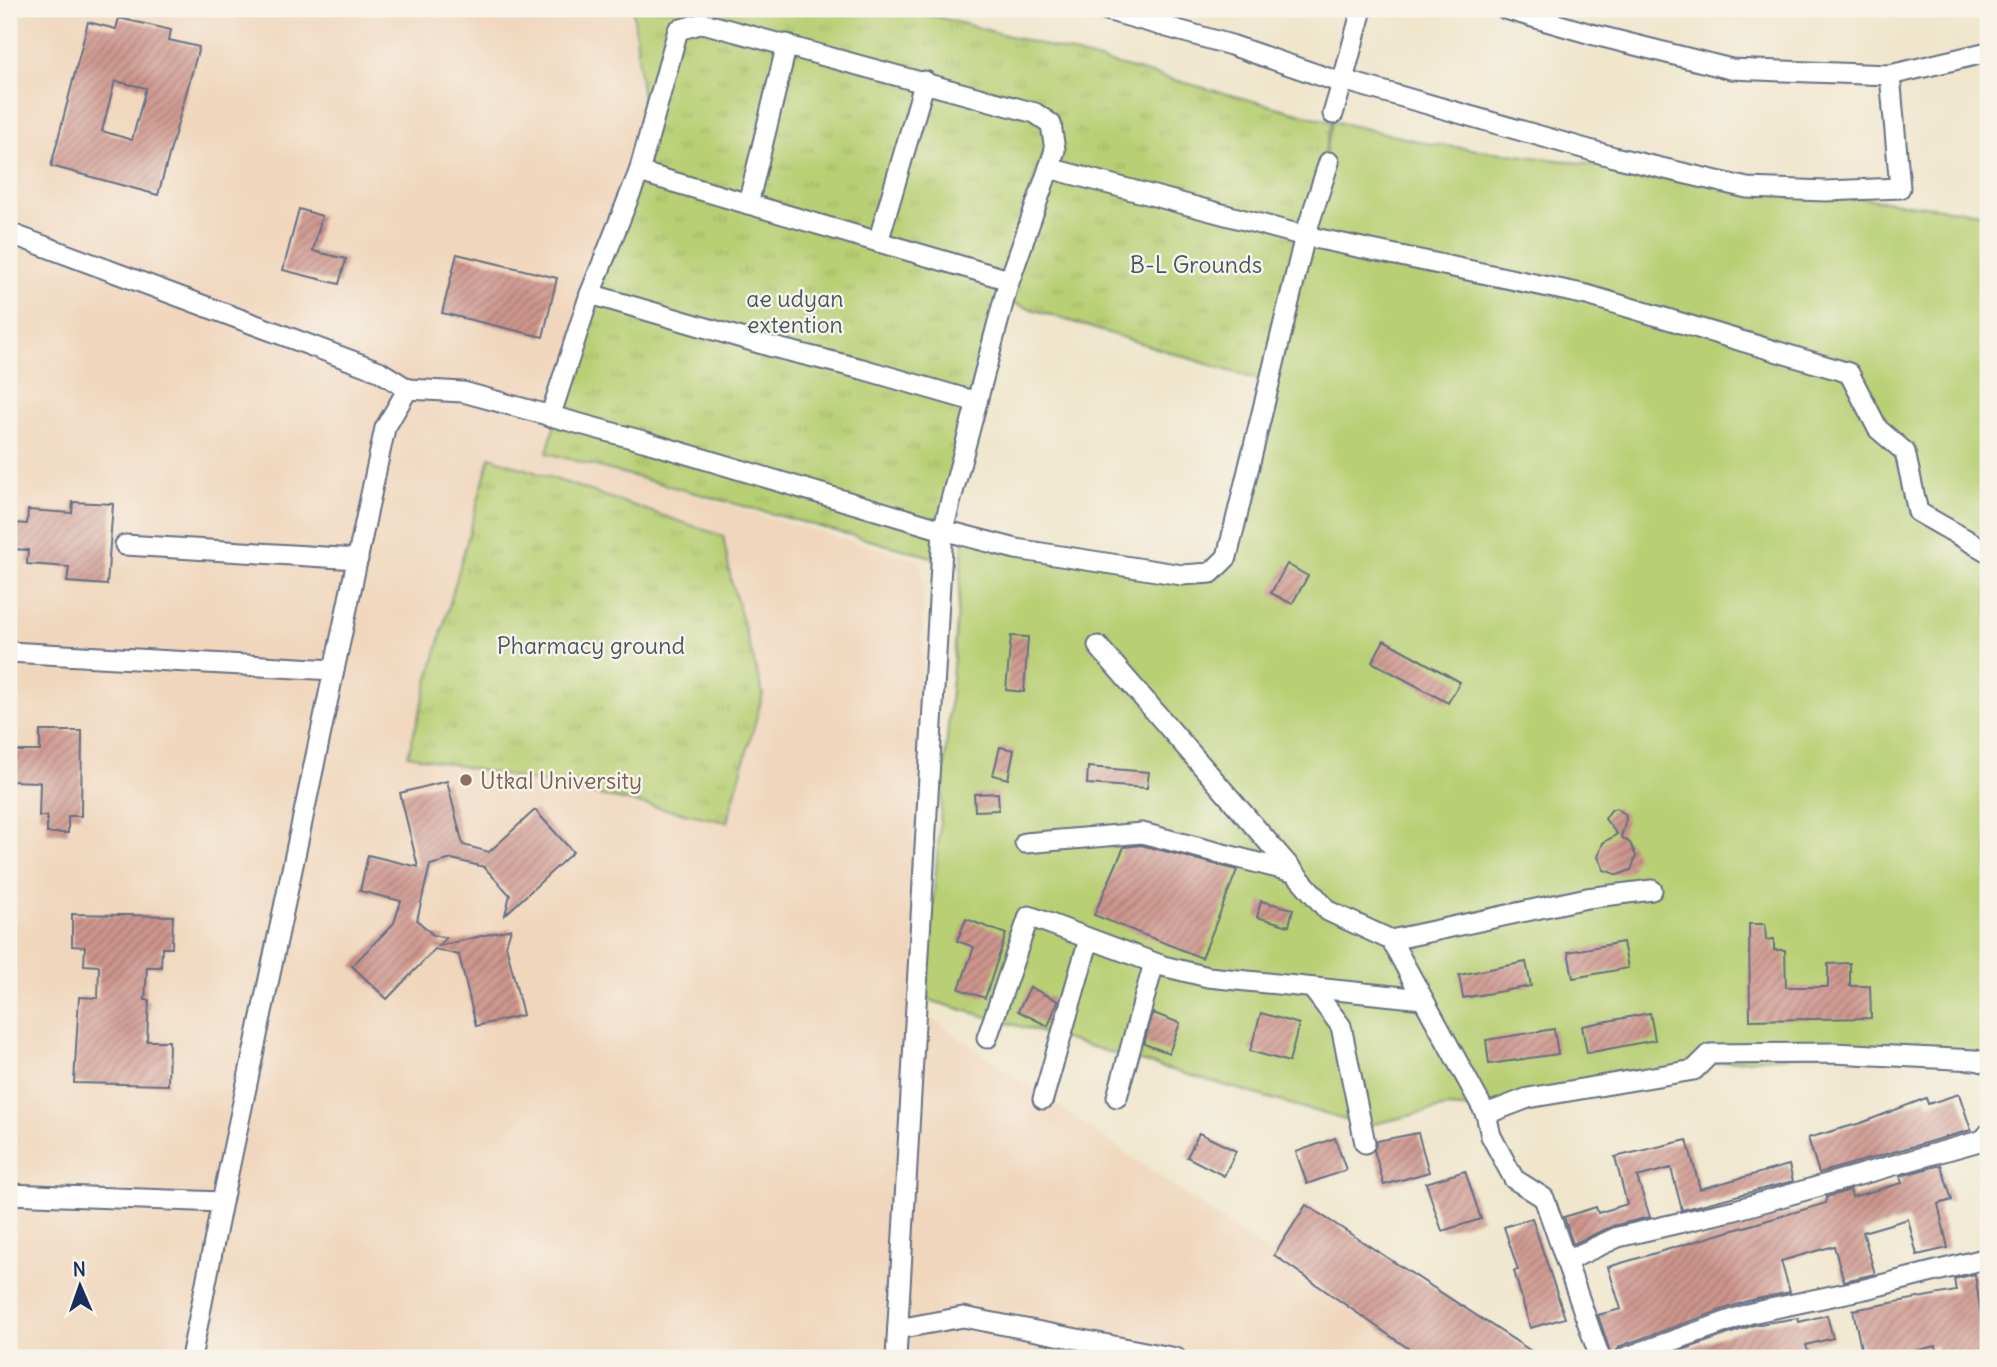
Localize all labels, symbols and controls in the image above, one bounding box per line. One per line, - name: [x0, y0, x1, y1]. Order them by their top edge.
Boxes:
- park label: B-L Grounds: [1130, 250, 1262, 279]
- park label: ae udyan extention: [746, 284, 844, 339]
- park label: Pharmacy ground: [497, 631, 685, 660]
- place label: Utkal University: [480, 766, 642, 795]
- marker: Utkal University: [458, 772, 474, 788]
- north arrow: [46, 1252, 116, 1322]
- text: N: [72, 1257, 86, 1281]

